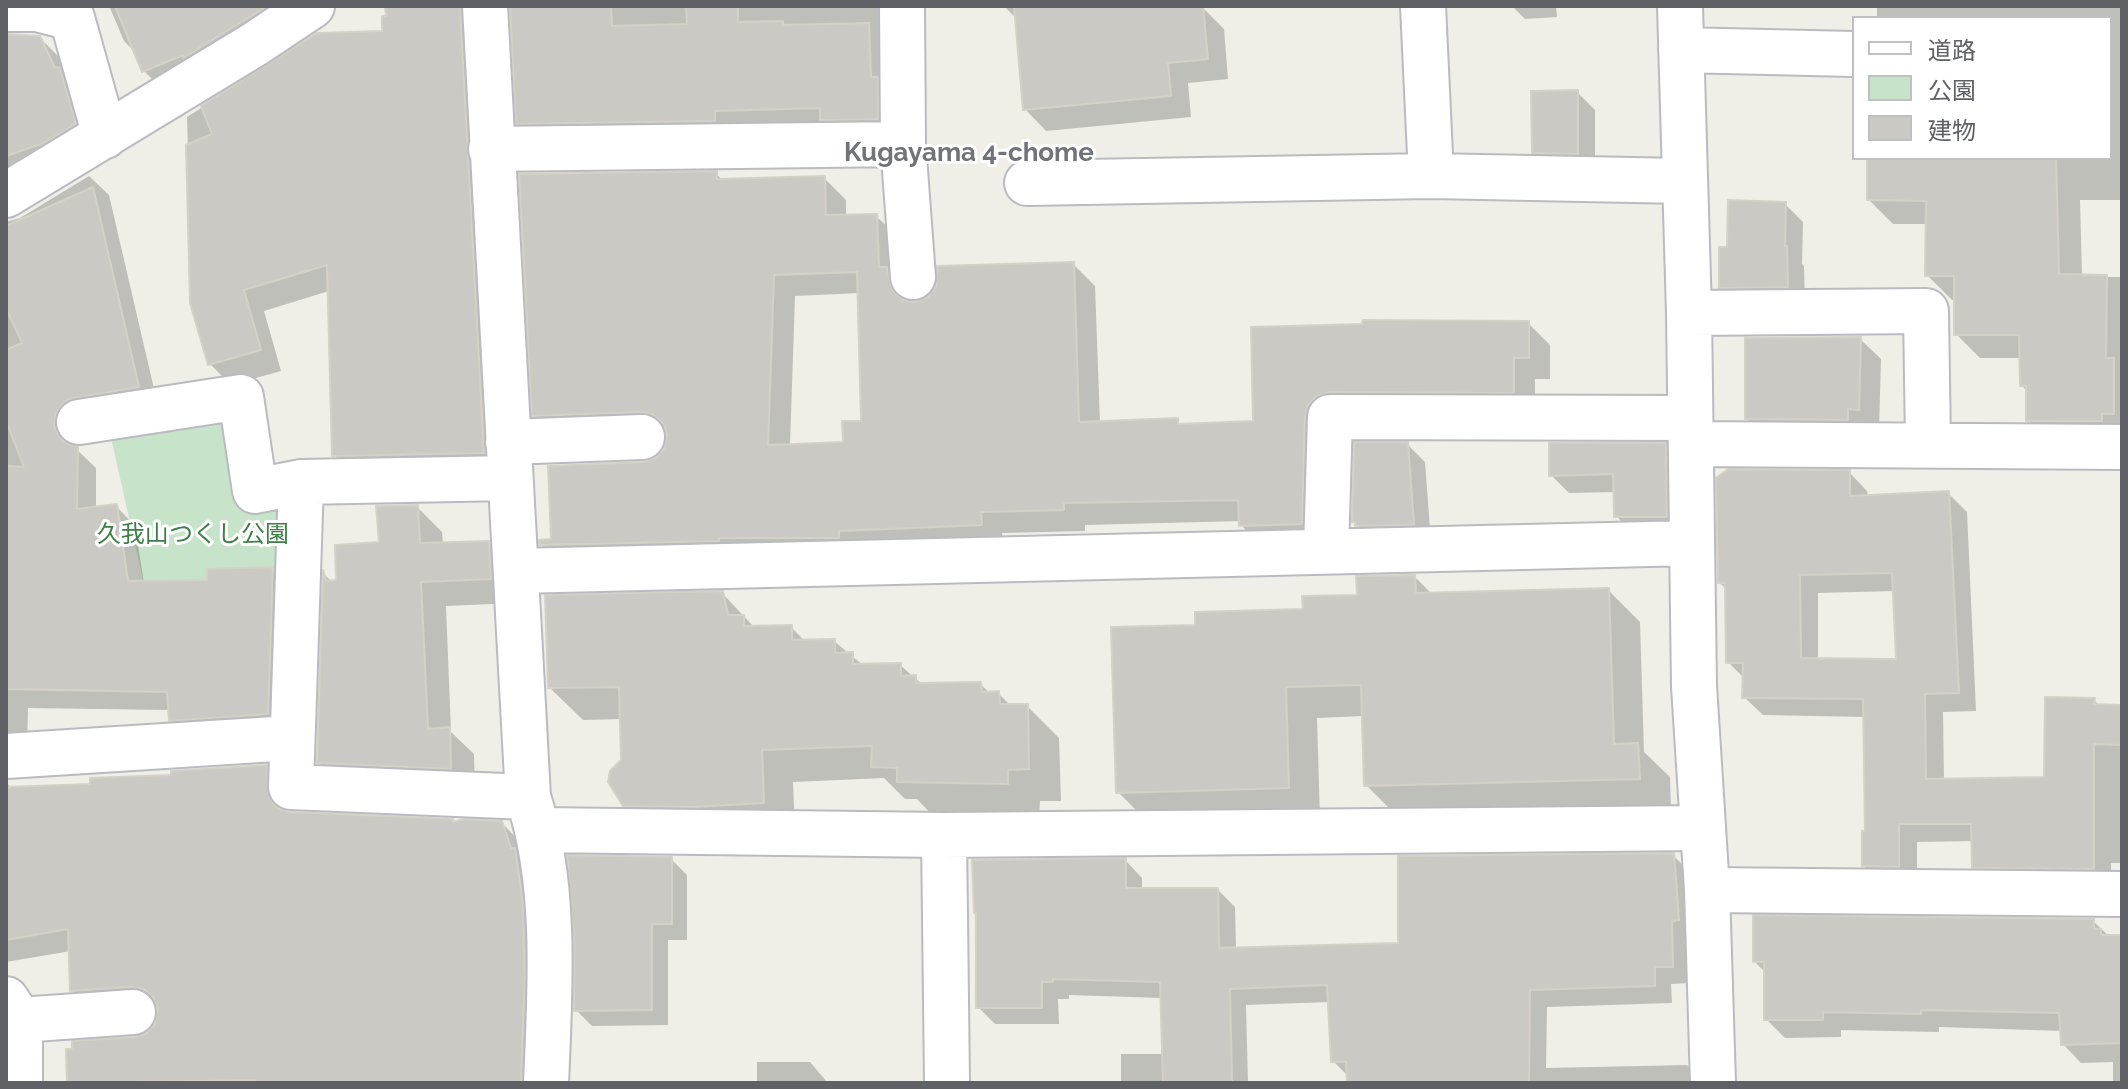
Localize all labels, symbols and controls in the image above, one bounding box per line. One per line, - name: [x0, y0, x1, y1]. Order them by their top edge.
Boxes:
- legend: [1852, 16, 2112, 160]
- text: 道路: [1928, 36, 1976, 65]
- text: 公園: [1928, 76, 1976, 105]
- text: 建物: [1928, 116, 1976, 145]
- district label: Kugayama 4-chome: [844, 137, 1094, 169]
- park label: 久我山つくし公園: [97, 521, 289, 549]

